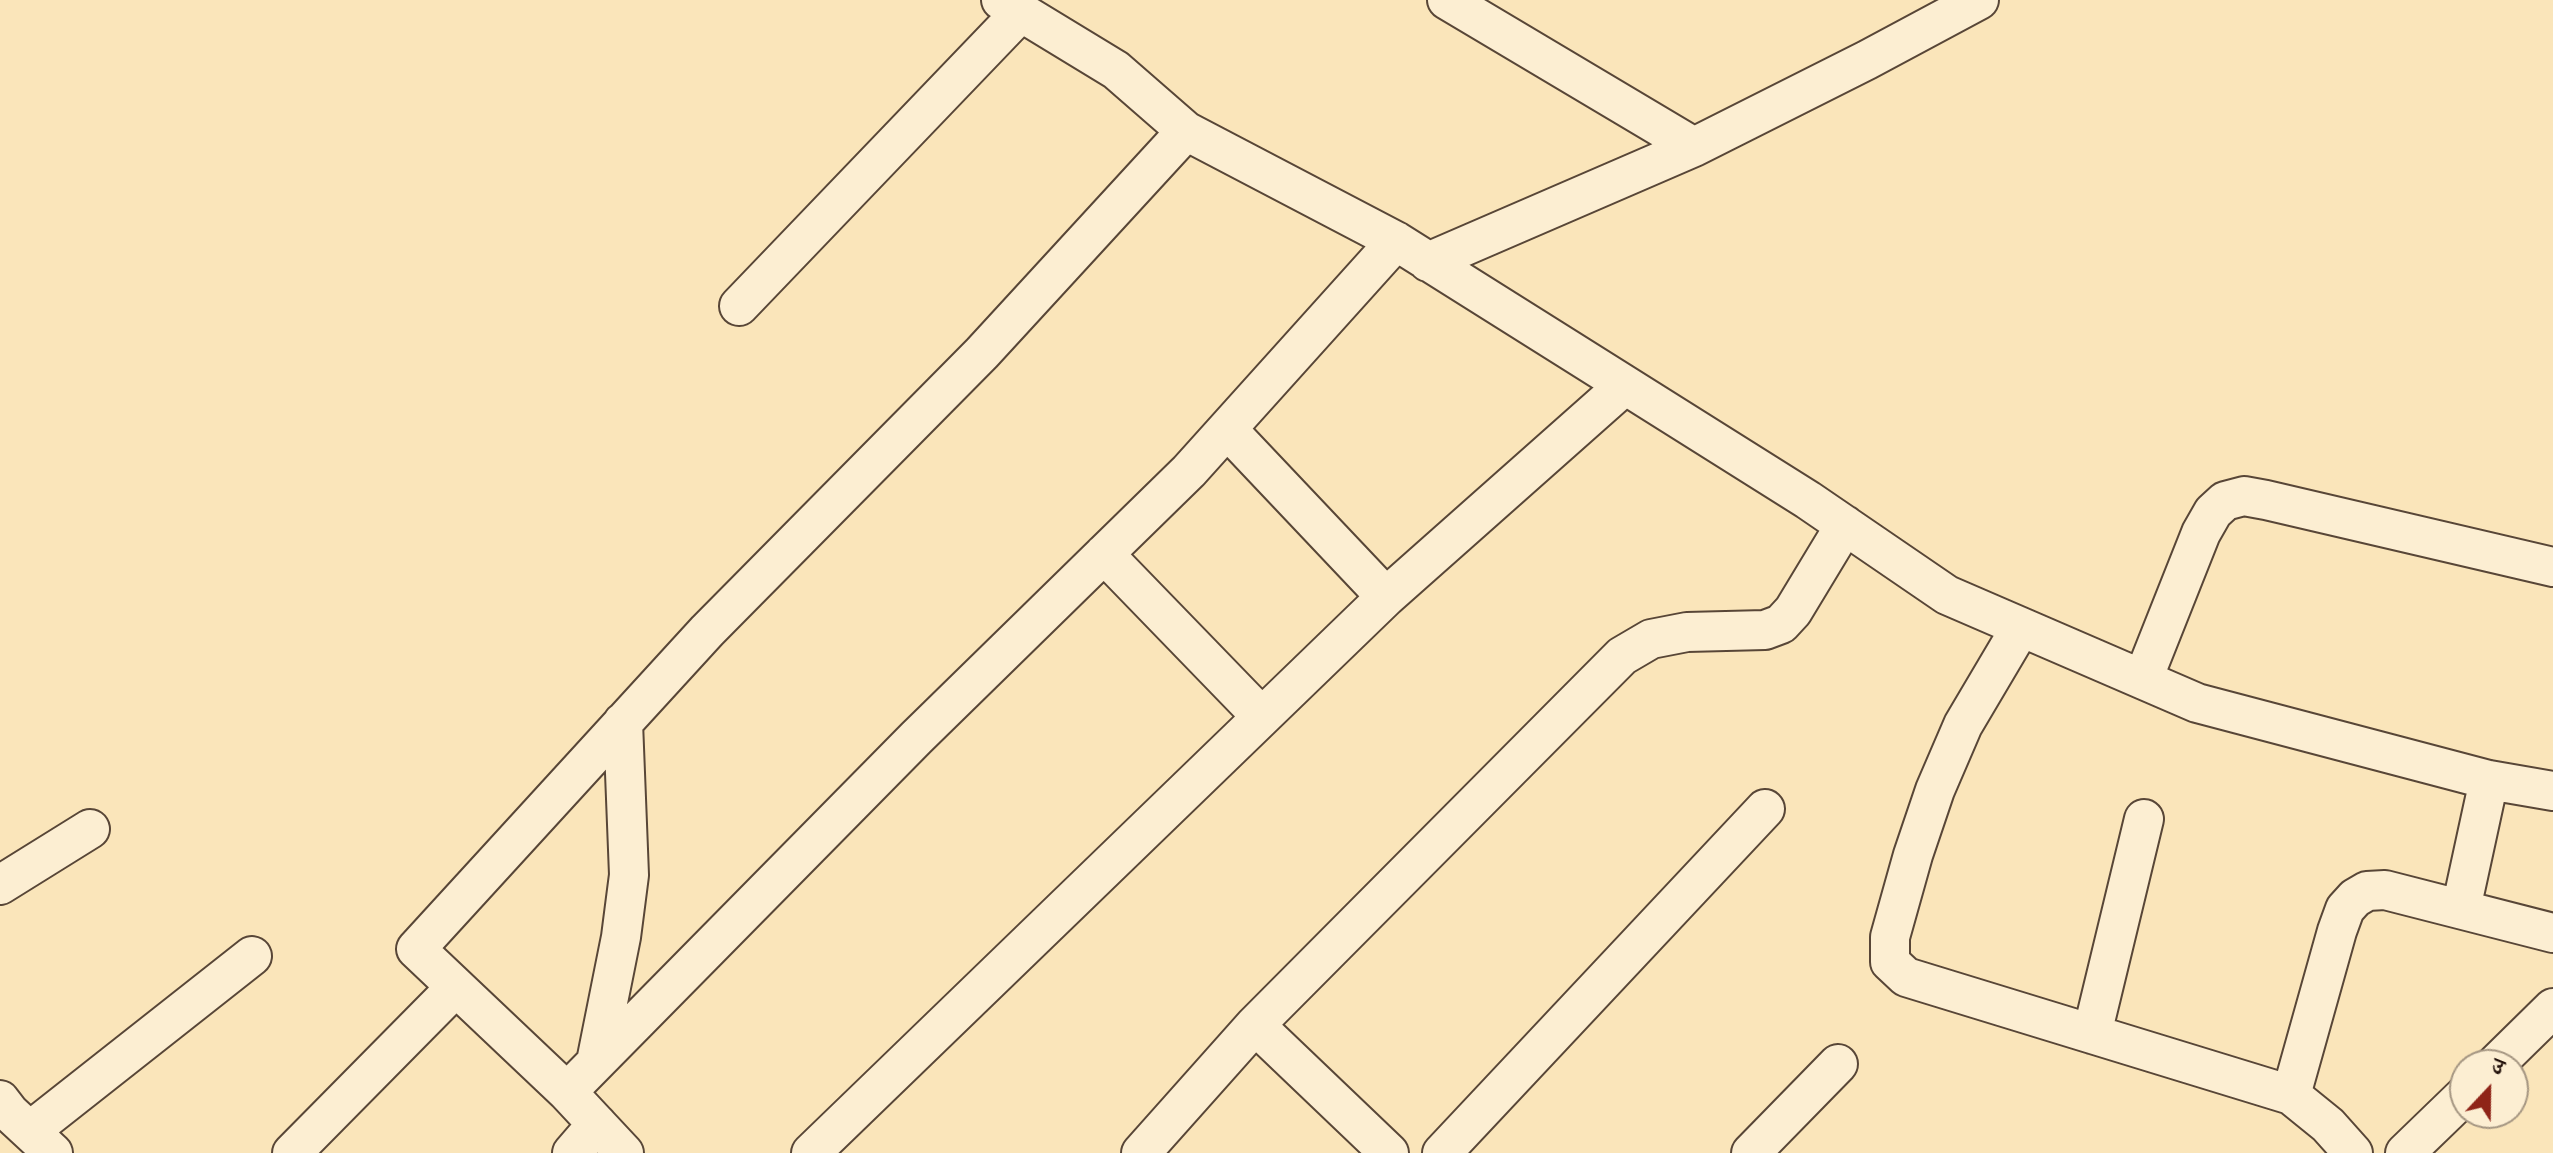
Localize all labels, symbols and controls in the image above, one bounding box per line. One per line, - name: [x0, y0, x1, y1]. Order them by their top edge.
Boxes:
- north arrow: [2449, 1049, 2529, 1129]
- text: उ: [2486, 1052, 2508, 1086]

